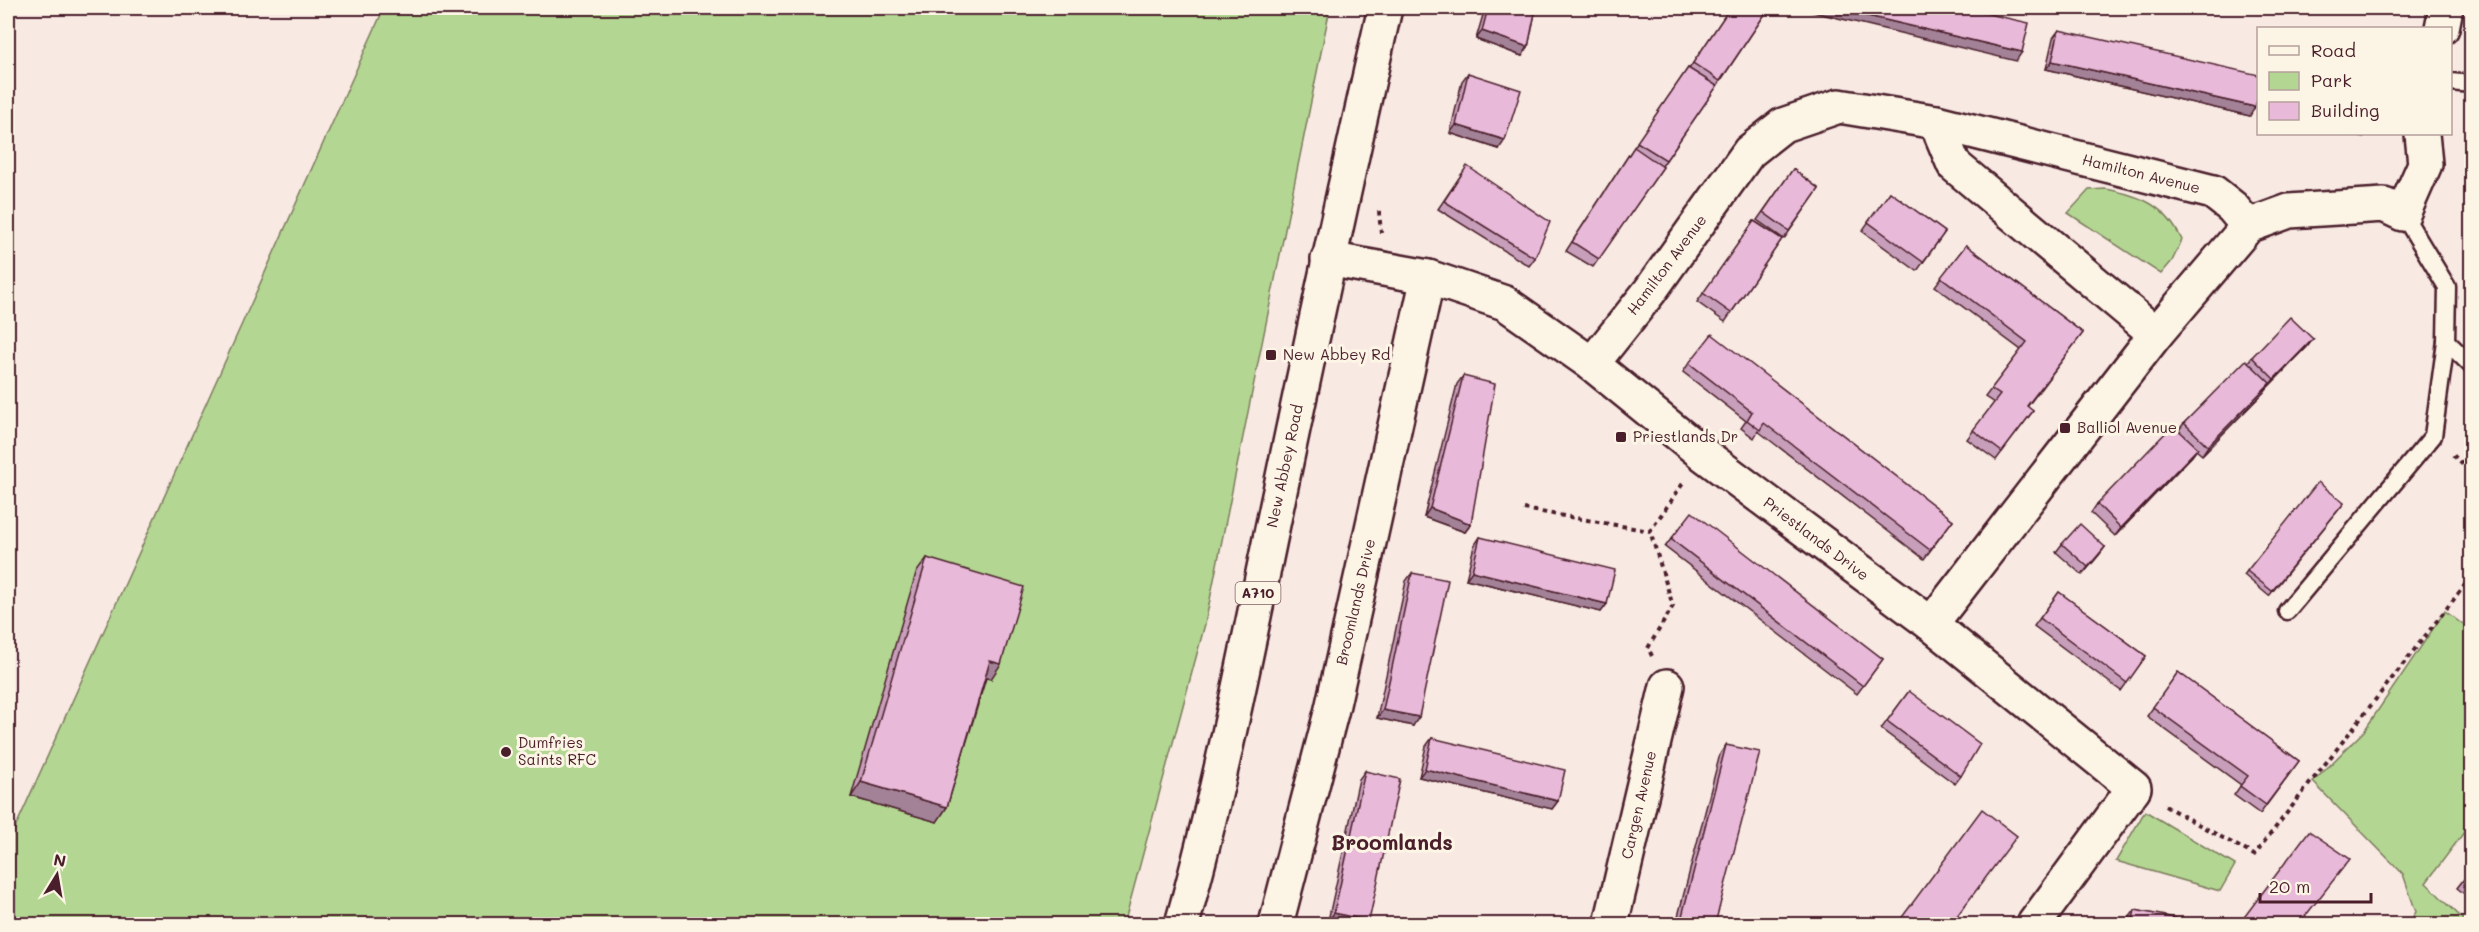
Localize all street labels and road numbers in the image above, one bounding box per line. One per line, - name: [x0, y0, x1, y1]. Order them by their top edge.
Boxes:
- street label: Hamilton Avenue: [2080, 149, 2202, 197]
- street label: Hamilton Avenue: [1622, 210, 1711, 319]
- street label: New Abbey Road: [1261, 402, 1307, 529]
- street label: Priestlands Drive: [1760, 492, 1873, 584]
- street label: Broomlands Drive: [1331, 537, 1379, 667]
- road number: A710: [1236, 582, 1280, 604]
- street label: Cargen Avenue: [1616, 749, 1660, 861]

